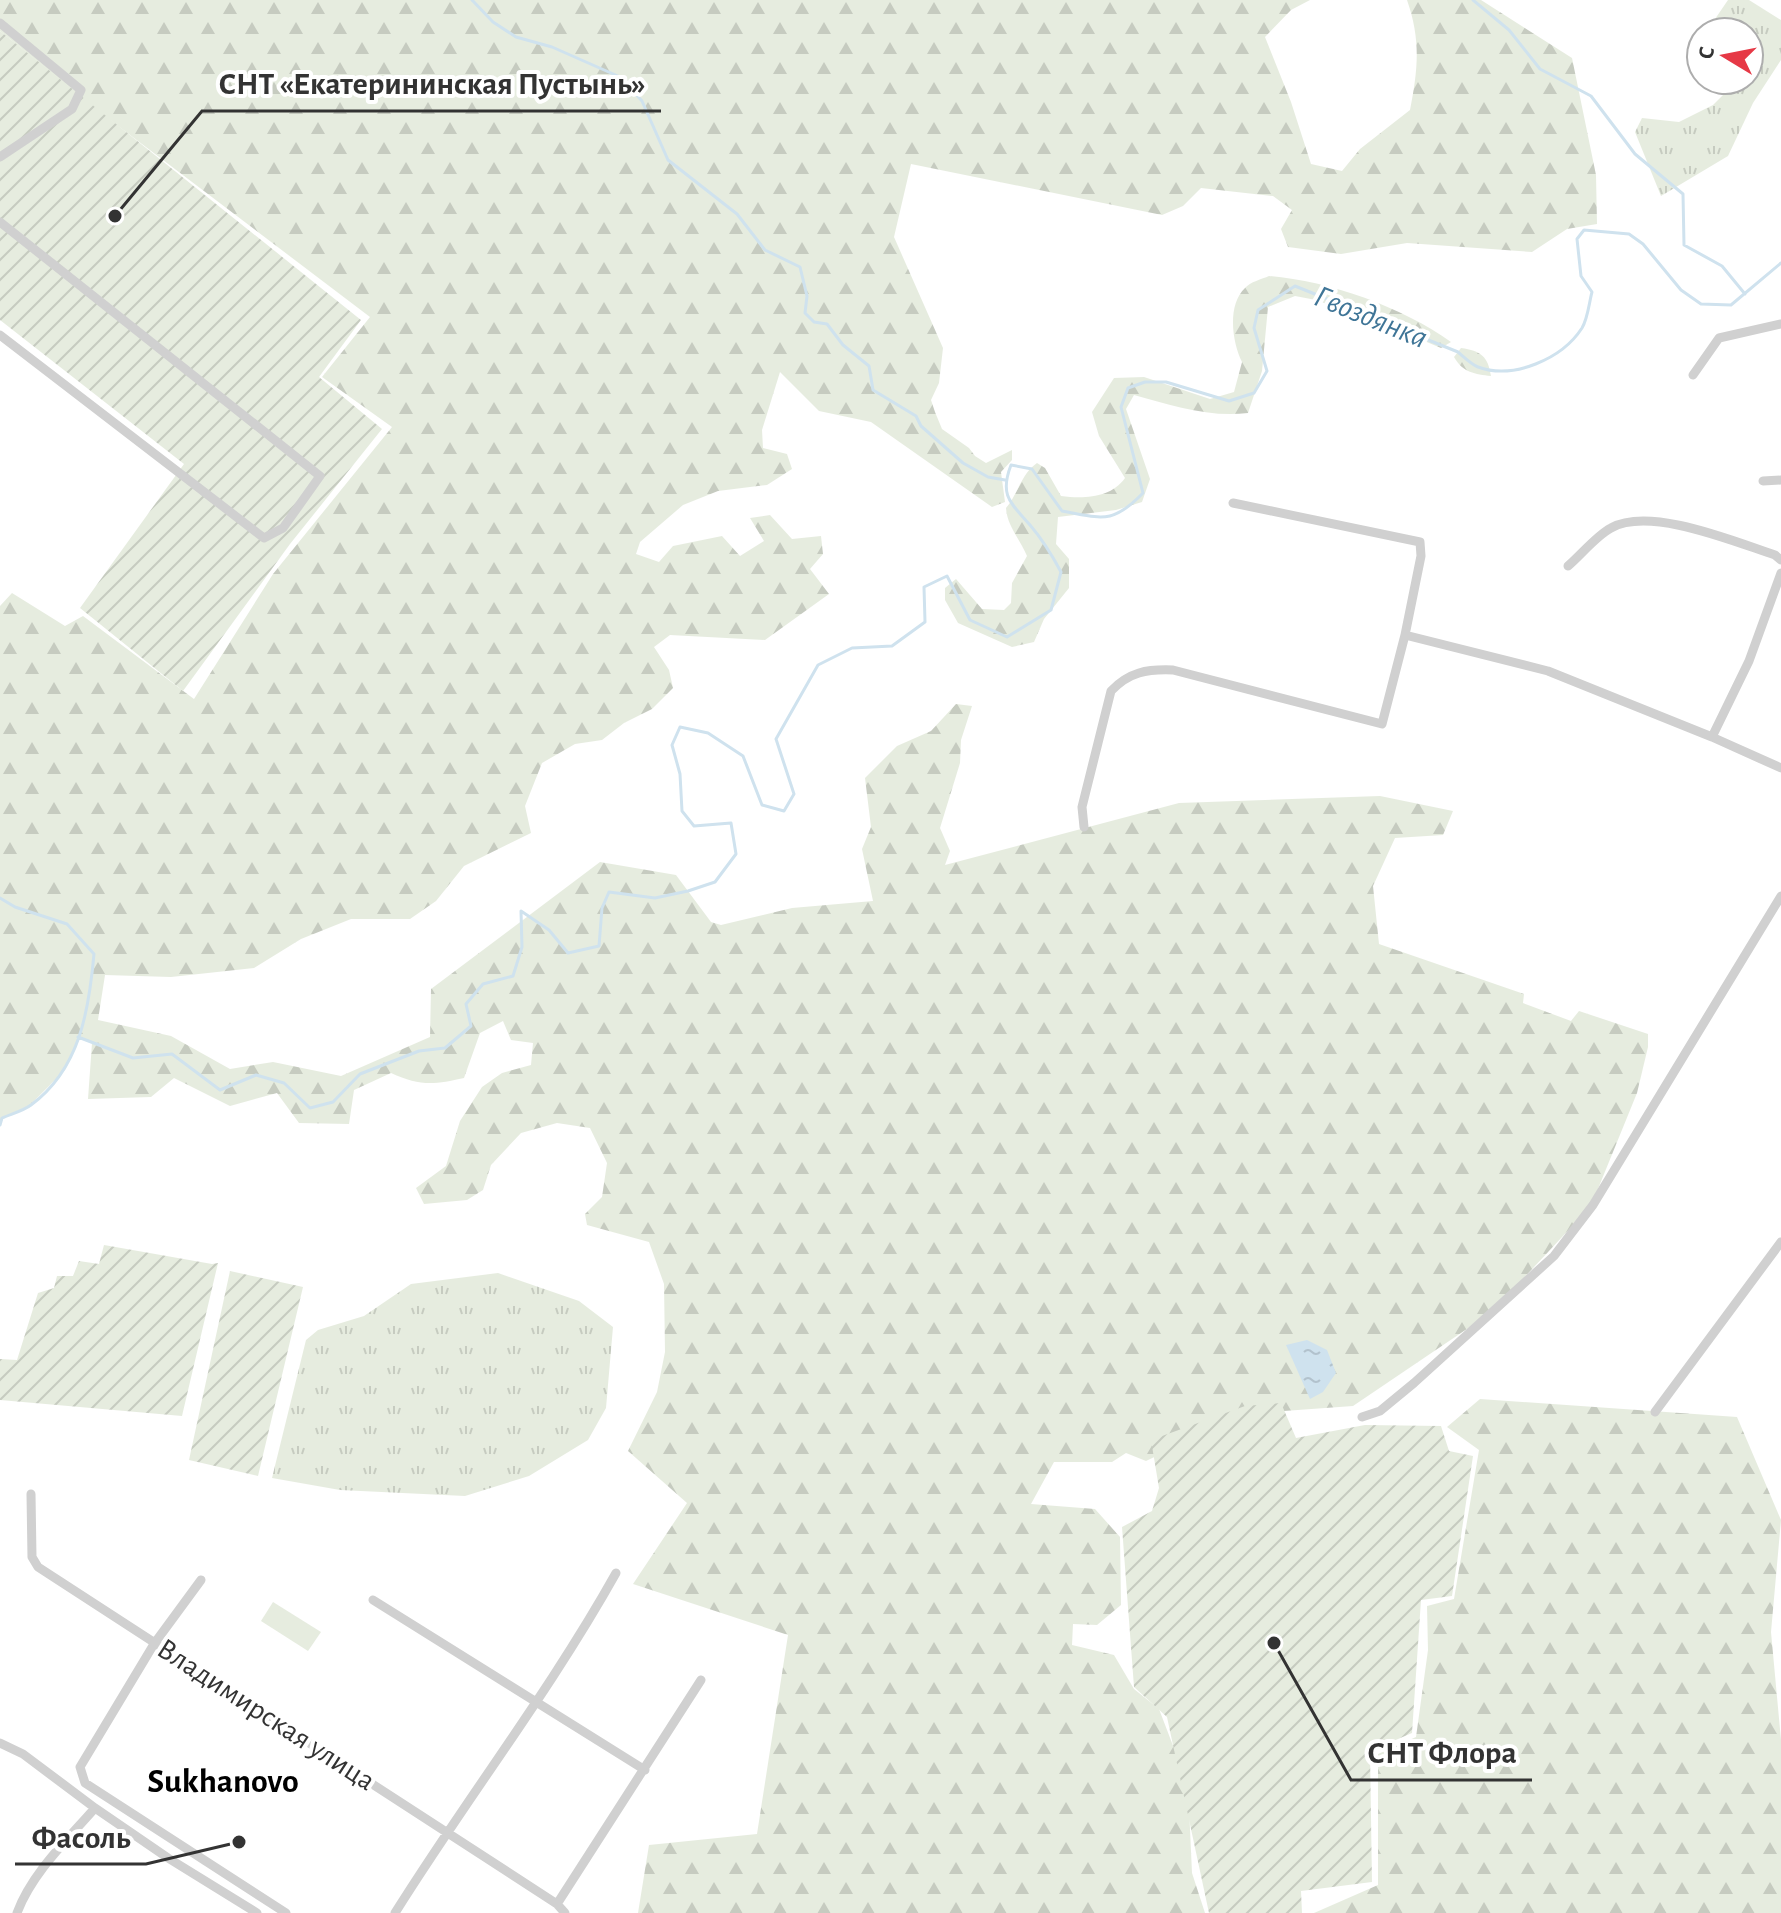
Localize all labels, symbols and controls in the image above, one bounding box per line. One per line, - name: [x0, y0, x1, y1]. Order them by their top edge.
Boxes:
- north arrow: [1685, 16, 1765, 96]
- text: С: [1694, 45, 1718, 61]
- callout: СНТ «Екатерининская Пустынь»: [202, 55, 661, 111]
- text: СНТ «Екатерининская Пустынь»: [218, 68, 646, 100]
- water label: Гвоздянка: [1310, 280, 1432, 354]
- street label: Владимирская улица: [152, 1633, 380, 1797]
- callout: СНТ Флора: [1351, 1724, 1532, 1780]
- text: СНТ Флора: [1367, 1737, 1517, 1769]
- district label: Sukhanovo: [147, 1765, 299, 1799]
- callout: Фасоль: [15, 1808, 146, 1864]
- text: Фасоль: [31, 1822, 131, 1854]

